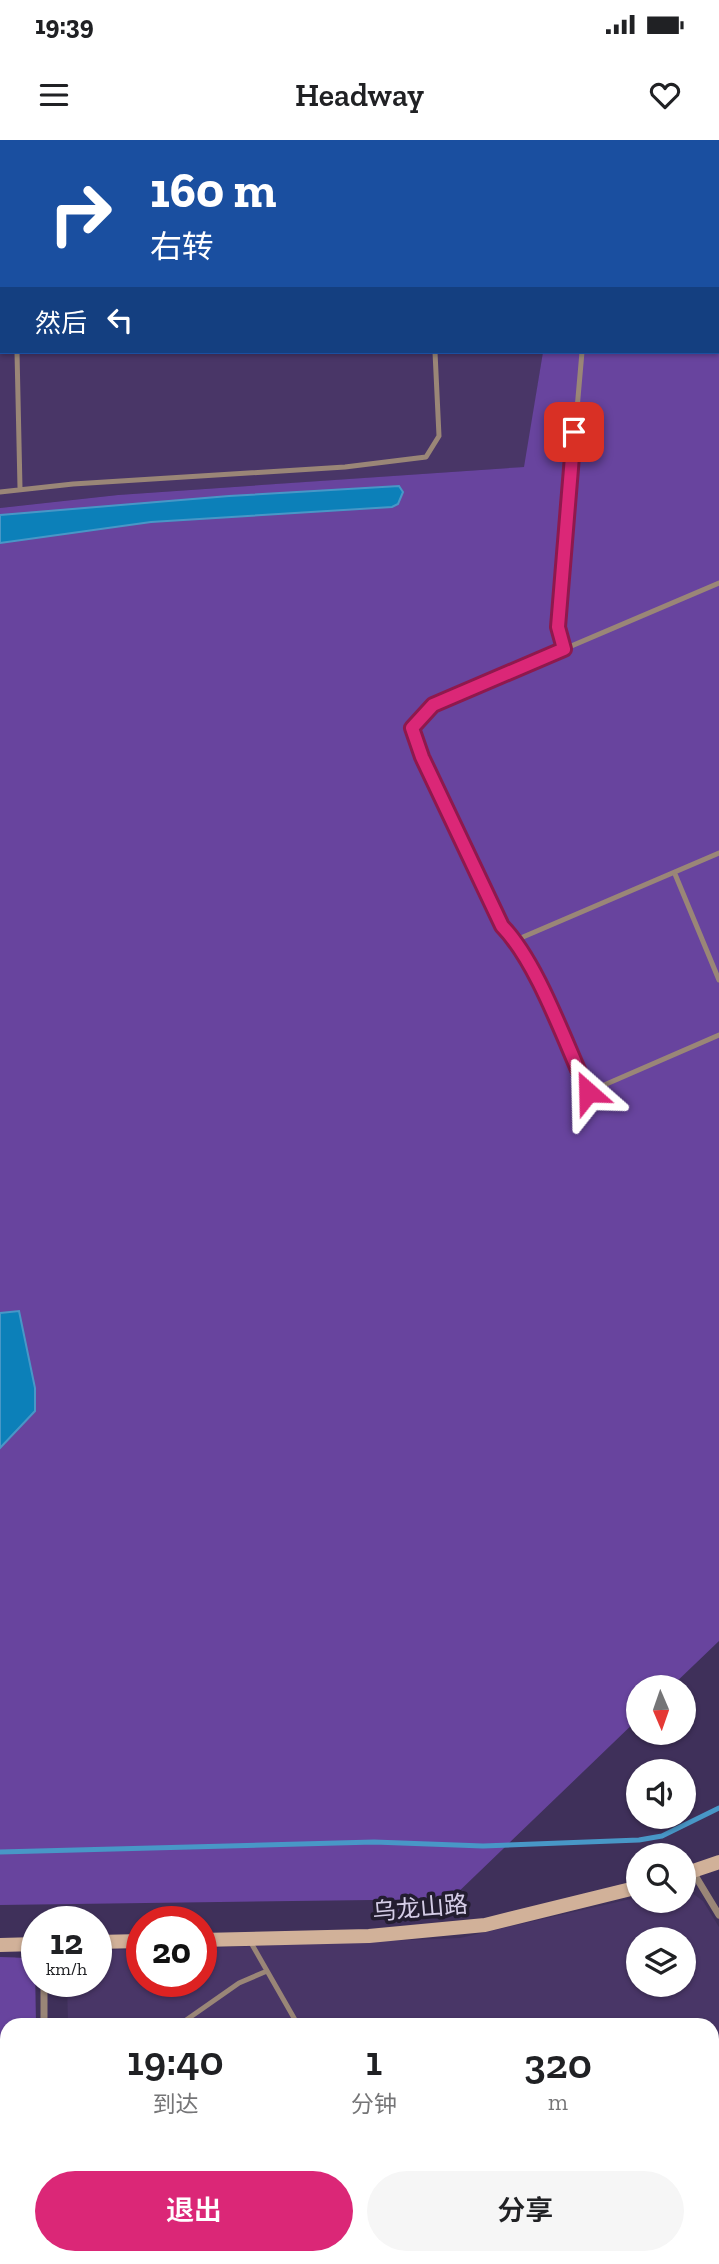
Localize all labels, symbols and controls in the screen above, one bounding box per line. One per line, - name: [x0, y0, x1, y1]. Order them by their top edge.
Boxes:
- text: 19:39: [35, 9, 94, 41]
- icon: menu: [35, 76, 73, 114]
- text: Headway: [295, 76, 424, 114]
- icon: heart: [646, 76, 684, 114]
- text: 160 m: [150, 161, 276, 220]
- icon: right: [35, 168, 126, 259]
- text: 右转: [150, 228, 214, 266]
- icon: left: [101, 301, 139, 339]
- text: 然后: [35, 307, 87, 339]
- pin: [544, 402, 604, 462]
- icon: arrive: [555, 413, 593, 451]
- position arrow: [551, 1055, 625, 1129]
- north arrow: [626, 1675, 696, 1745]
- map controls: [626, 1675, 696, 1997]
- button: sound: [626, 1759, 696, 1829]
- button: search: [626, 1843, 696, 1913]
- street label: 乌龙山路: [371, 1889, 469, 1926]
- speed limit sign: 20: [126, 1906, 217, 1997]
- text: 12: [50, 1921, 83, 1963]
- button: layers: [626, 1927, 696, 1997]
- text: km/h: [46, 1958, 87, 1980]
- text: 19:40: [127, 2035, 224, 2086]
- text: 1: [366, 2035, 382, 2086]
- text: 320: [524, 2038, 592, 2089]
- text: m: [548, 2088, 568, 2116]
- text: 到达: [152, 2090, 198, 2118]
- text: 分钟: [351, 2090, 397, 2118]
- button: 退出: [35, 2171, 353, 2251]
- button: 分享: [367, 2171, 684, 2251]

